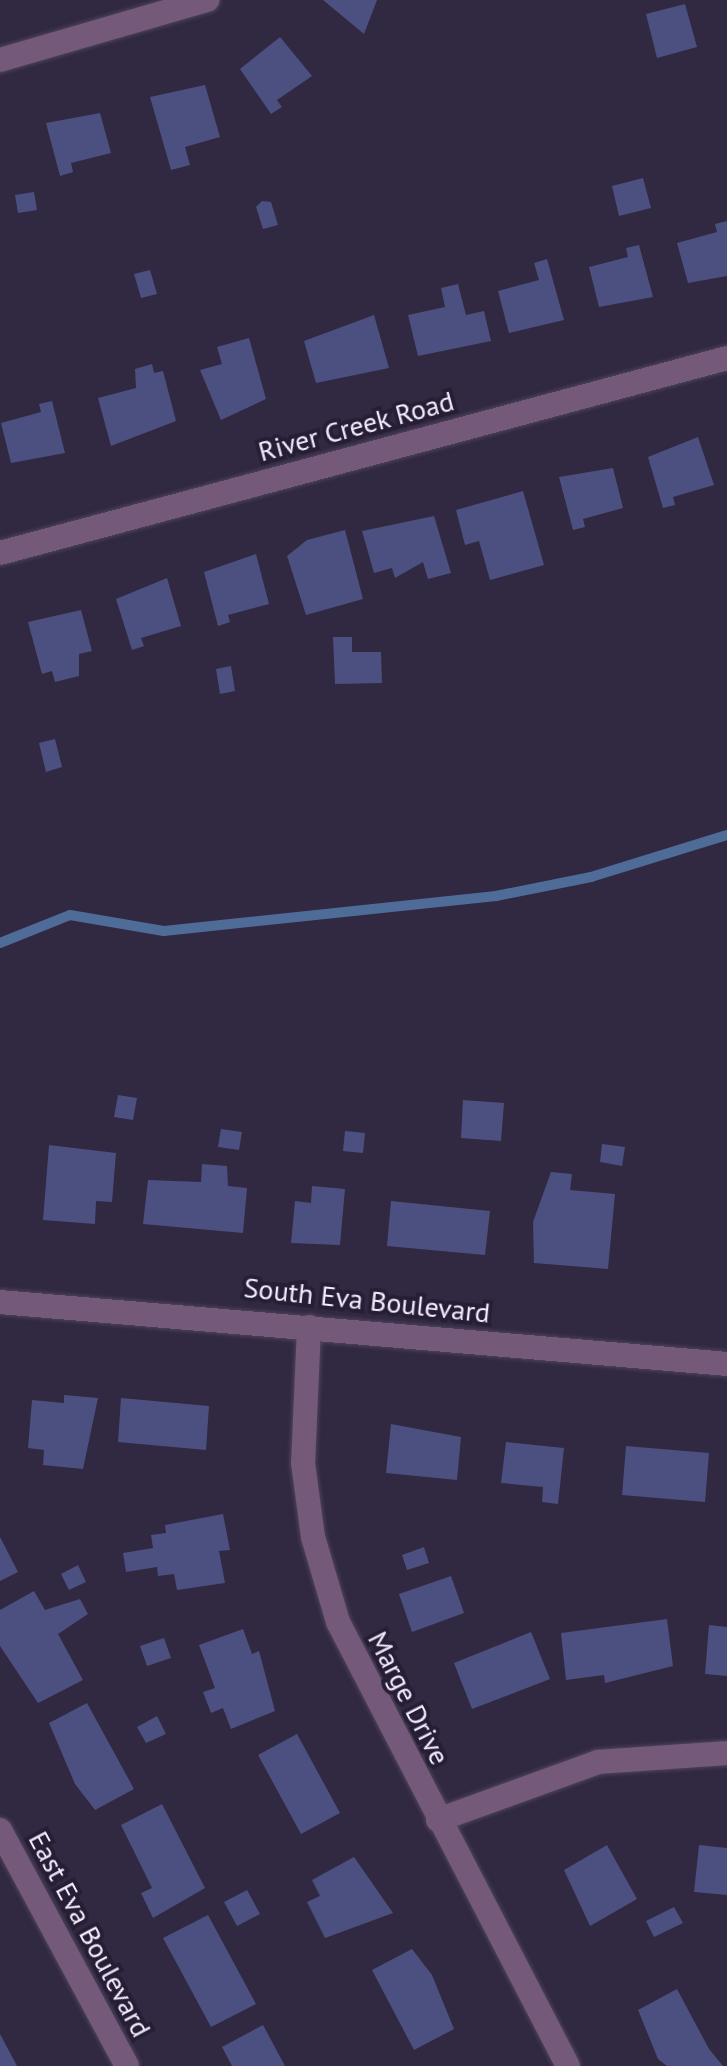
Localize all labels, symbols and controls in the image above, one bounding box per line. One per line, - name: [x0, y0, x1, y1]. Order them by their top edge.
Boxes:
- street label: River Creek Road: [254, 384, 458, 468]
- street label: South Eva Boulevard: [242, 1270, 492, 1330]
- street label: Marge Drive: [361, 1626, 457, 1770]
- street label: East Eva Boulevard: [22, 1826, 158, 2042]

